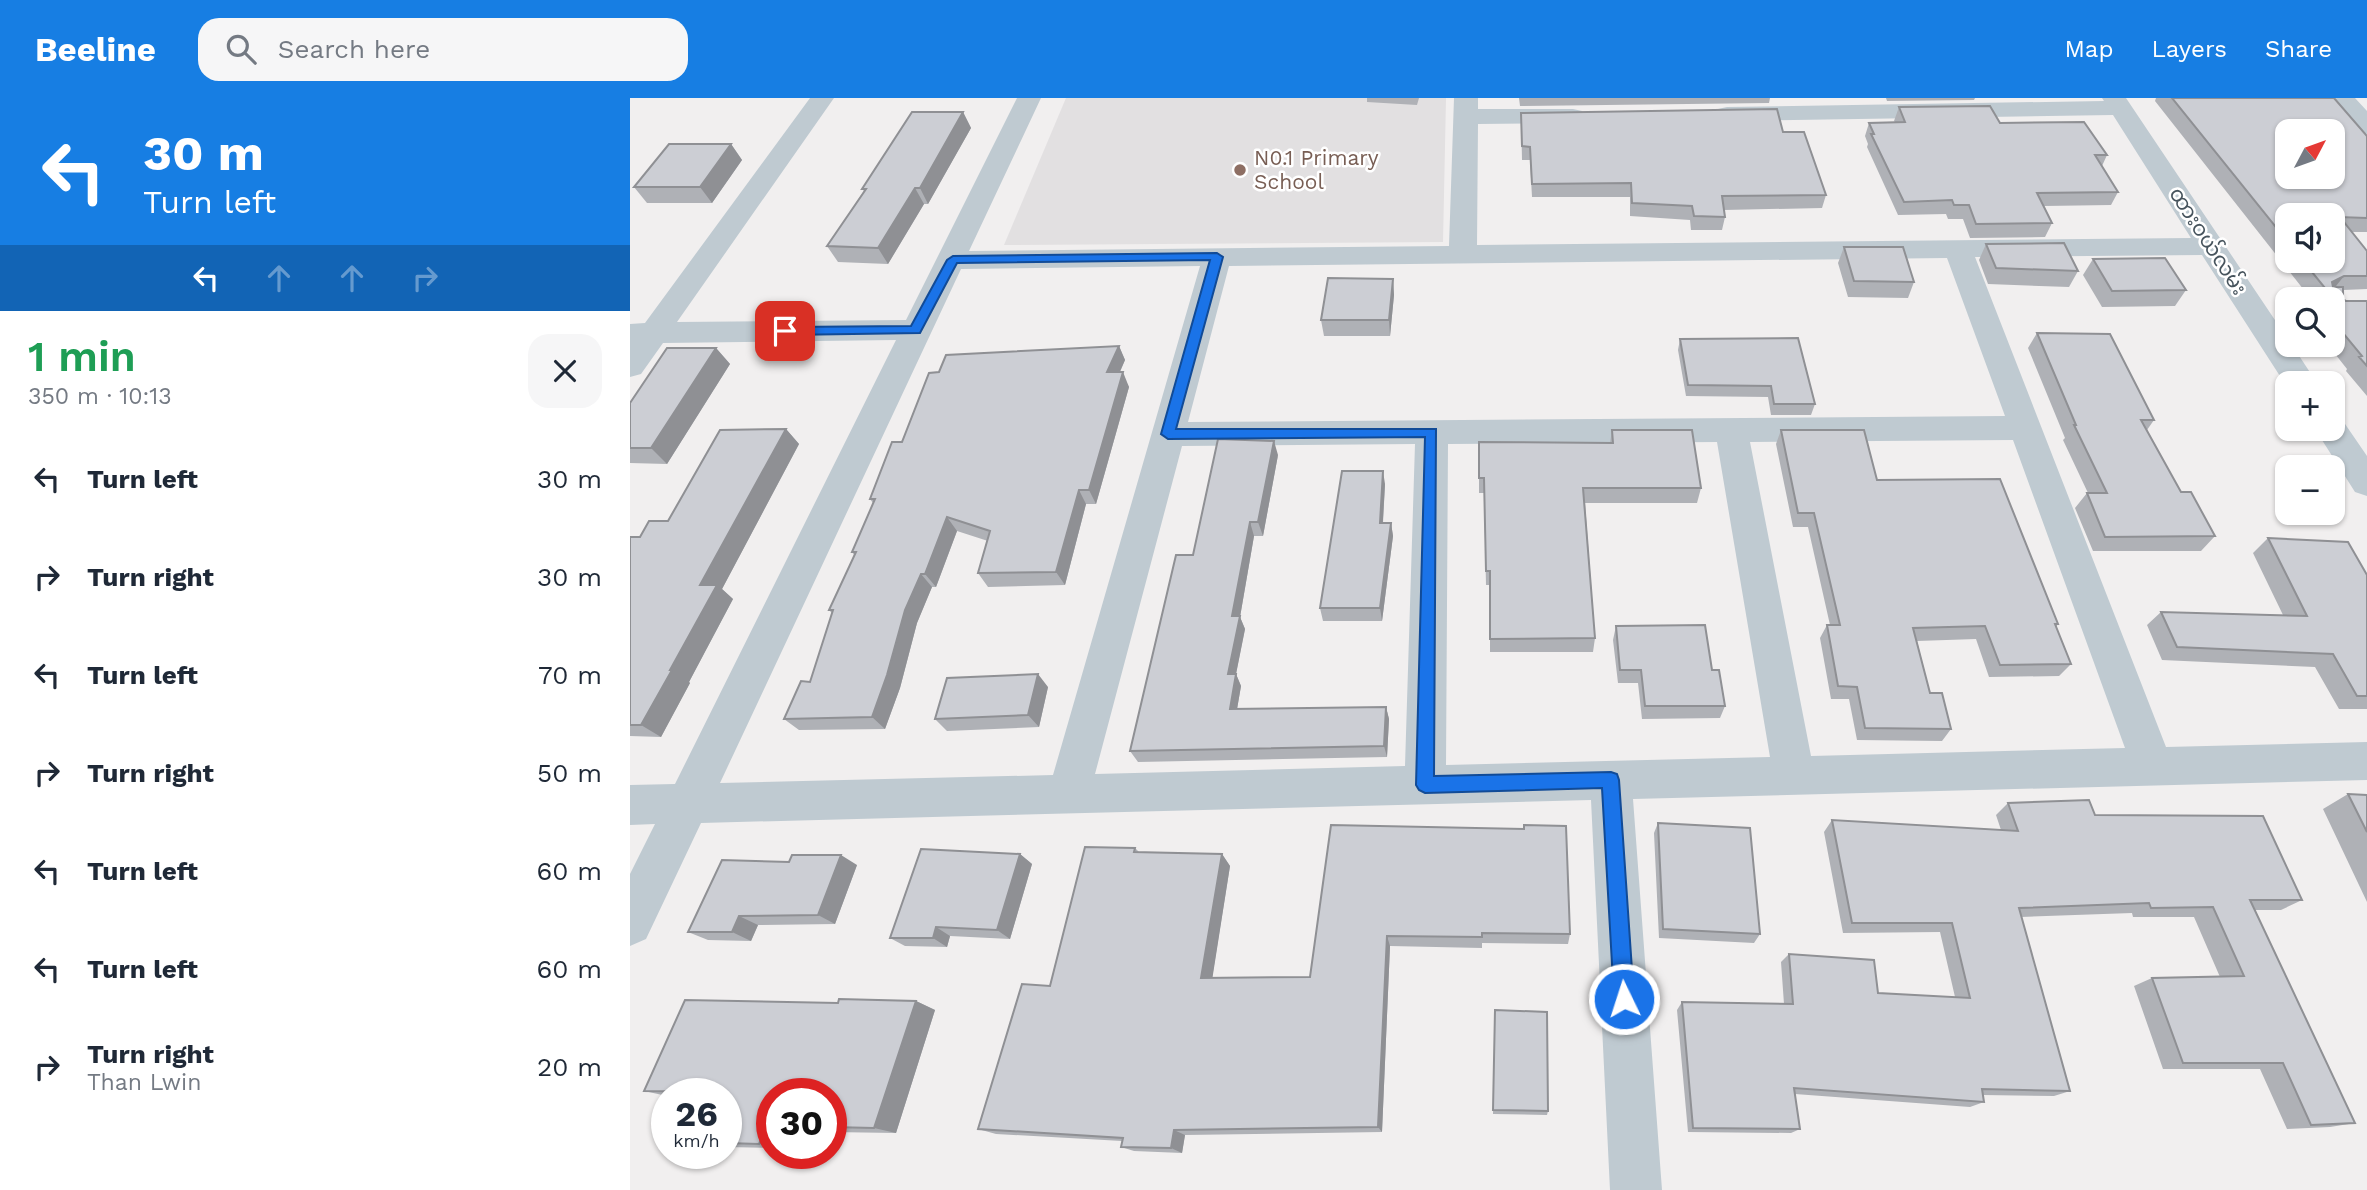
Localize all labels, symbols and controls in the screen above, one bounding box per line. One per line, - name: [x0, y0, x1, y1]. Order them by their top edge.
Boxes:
- search box: [198, 18, 688, 81]
- text: Beeline: [35, 30, 156, 69]
- icon: search: [222, 30, 260, 68]
- text: Search here: [278, 34, 430, 64]
- text: Map: [2065, 35, 2113, 63]
- text: Layers: [2151, 35, 2227, 63]
- text: Share: [2265, 35, 2332, 63]
- north arrow: [2275, 119, 2345, 189]
- map controls: [2275, 119, 2345, 525]
- text: 30 m: [143, 124, 264, 182]
- icon: left: [28, 126, 119, 217]
- place label: N0.1 Primary School: [1254, 145, 1379, 194]
- marker: N0.1 Primary School: [1232, 162, 1248, 178]
- street label: ထားဝယ်လမ်း: [2164, 181, 2255, 299]
- text: Turn left: [143, 183, 276, 221]
- button: sound: [2275, 203, 2345, 273]
- icon: left: [187, 259, 225, 297]
- icon: ahead: [260, 259, 298, 297]
- icon: ahead: [333, 259, 371, 297]
- icon: right: [406, 259, 444, 297]
- button: search: [2275, 287, 2345, 357]
- pin: [755, 301, 815, 361]
- icon: arrive: [766, 312, 804, 350]
- text: 1 min: [28, 332, 136, 381]
- button: close: [528, 334, 602, 408]
- button: +: [2275, 371, 2345, 441]
- text: 350 m · 10:13: [28, 383, 172, 410]
- button: −: [2275, 455, 2345, 525]
- icon: left: [28, 460, 66, 498]
- text: Turn left: [87, 464, 198, 494]
- text: 30 m: [537, 464, 602, 494]
- icon: right: [28, 558, 66, 596]
- text: Turn right: [87, 562, 214, 592]
- text: 30 m: [537, 562, 602, 592]
- icon: left: [28, 656, 66, 694]
- text: Turn left: [87, 660, 198, 690]
- text: 70 m: [538, 660, 602, 690]
- icon: right: [28, 754, 66, 792]
- text: Turn right: [87, 758, 214, 788]
- text: 50 m: [537, 758, 602, 788]
- icon: left: [28, 852, 66, 890]
- text: Turn left: [87, 856, 198, 886]
- text: 60 m: [536, 856, 602, 886]
- icon: left: [28, 950, 66, 988]
- text: Turn left: [87, 954, 198, 984]
- text: 60 m: [536, 954, 602, 984]
- position arrow: [1587, 962, 1661, 1036]
- text: Turn right: [87, 1039, 214, 1069]
- icon: right: [28, 1048, 66, 1086]
- text: 20 m: [537, 1052, 602, 1082]
- text: Than Lwin: [87, 1069, 201, 1096]
- speed limit sign: 30: [756, 1078, 847, 1169]
- text: 26: [675, 1093, 718, 1135]
- text: km/h: [673, 1130, 720, 1151]

